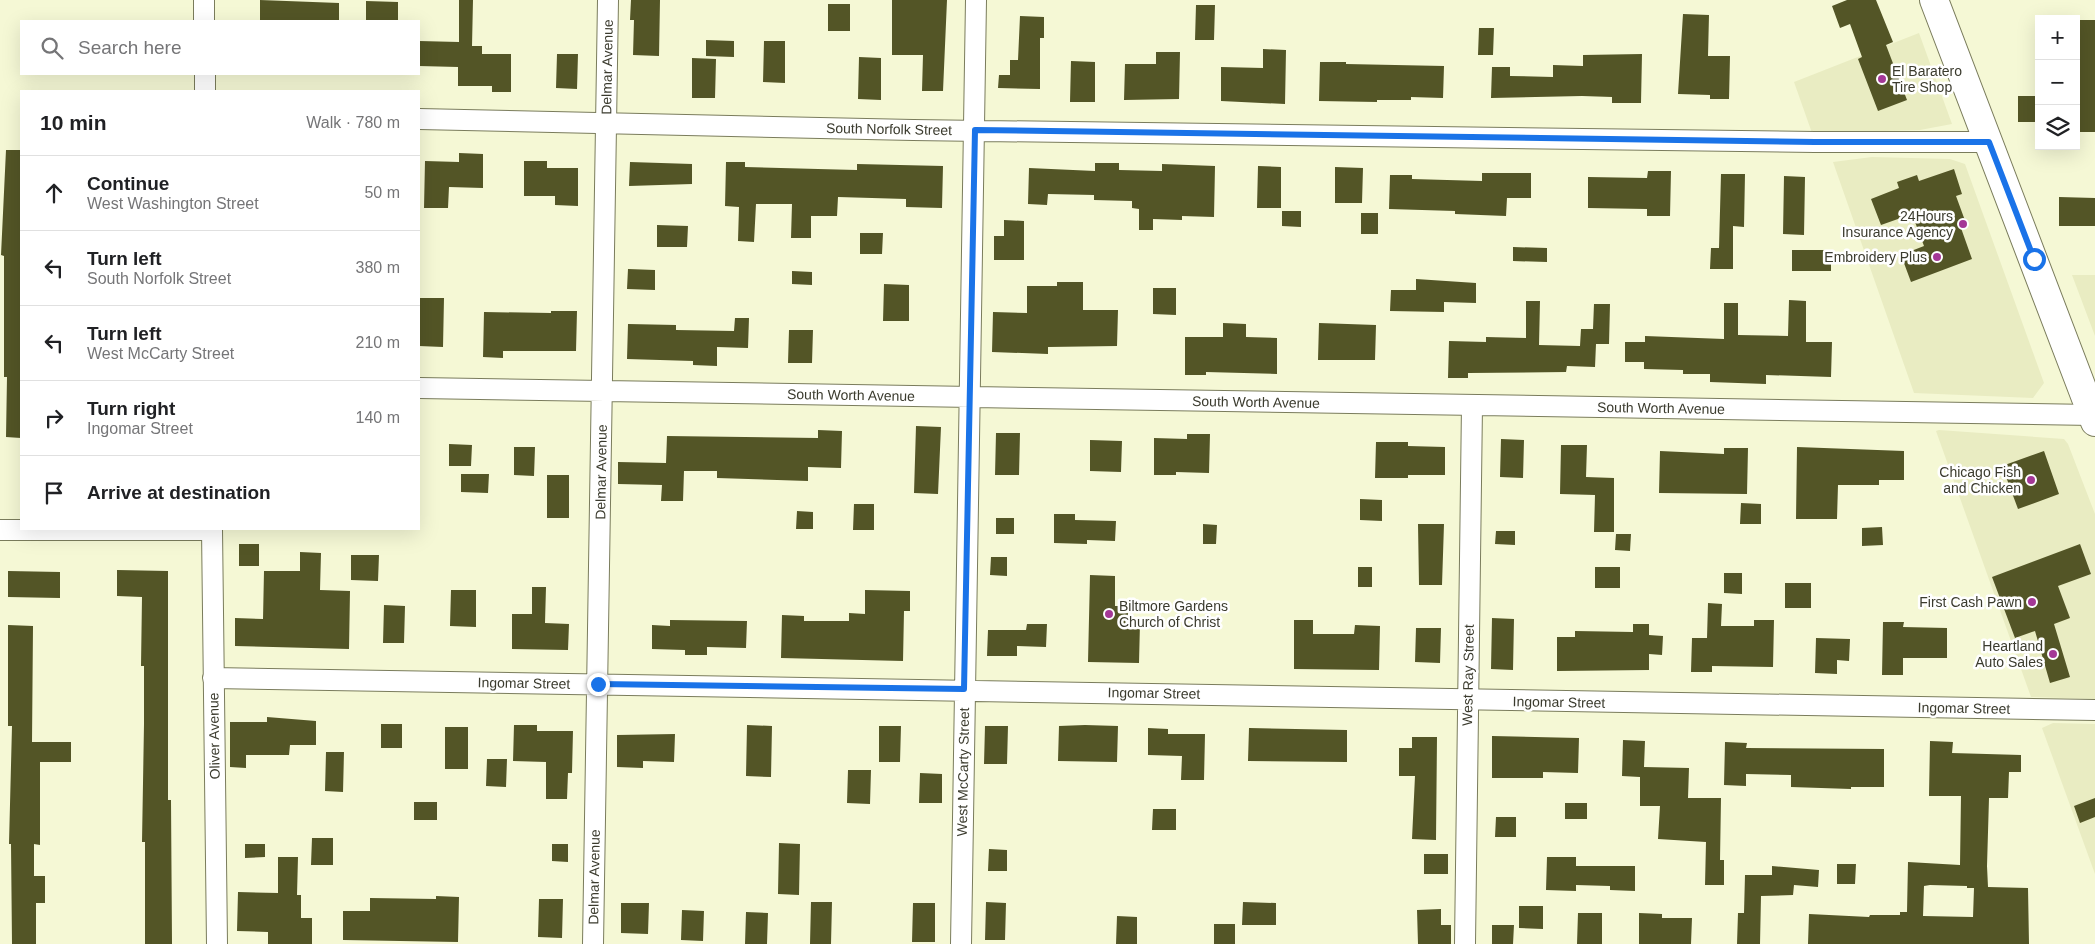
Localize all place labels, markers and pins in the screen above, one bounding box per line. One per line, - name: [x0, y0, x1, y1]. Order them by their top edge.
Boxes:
- place label: El Baratero Tire Shop: [1892, 63, 1962, 95]
- marker: El Baratero Tire Shop: [1876, 73, 1888, 85]
- place label: 24Hours Insurance Agency: [1842, 208, 1953, 240]
- marker: 24Hours Insurance Agency: [1957, 218, 1969, 230]
- place label: Embroidery Plus: [1824, 249, 1927, 265]
- marker: Embroidery Plus: [1931, 251, 1943, 263]
- place label: Chicago Fish and Chicken: [1939, 464, 2021, 496]
- marker: Chicago Fish and Chicken: [2025, 474, 2037, 486]
- place label: First Cash Pawn: [1919, 594, 2022, 610]
- marker: First Cash Pawn: [2026, 596, 2038, 608]
- place label: Biltmore Gardens Church of Christ: [1119, 598, 1228, 630]
- marker: Biltmore Gardens Church of Christ: [1103, 608, 1115, 620]
- place label: Heartland Auto Sales: [1975, 638, 2043, 670]
- marker: Heartland Auto Sales: [2047, 648, 2059, 660]

